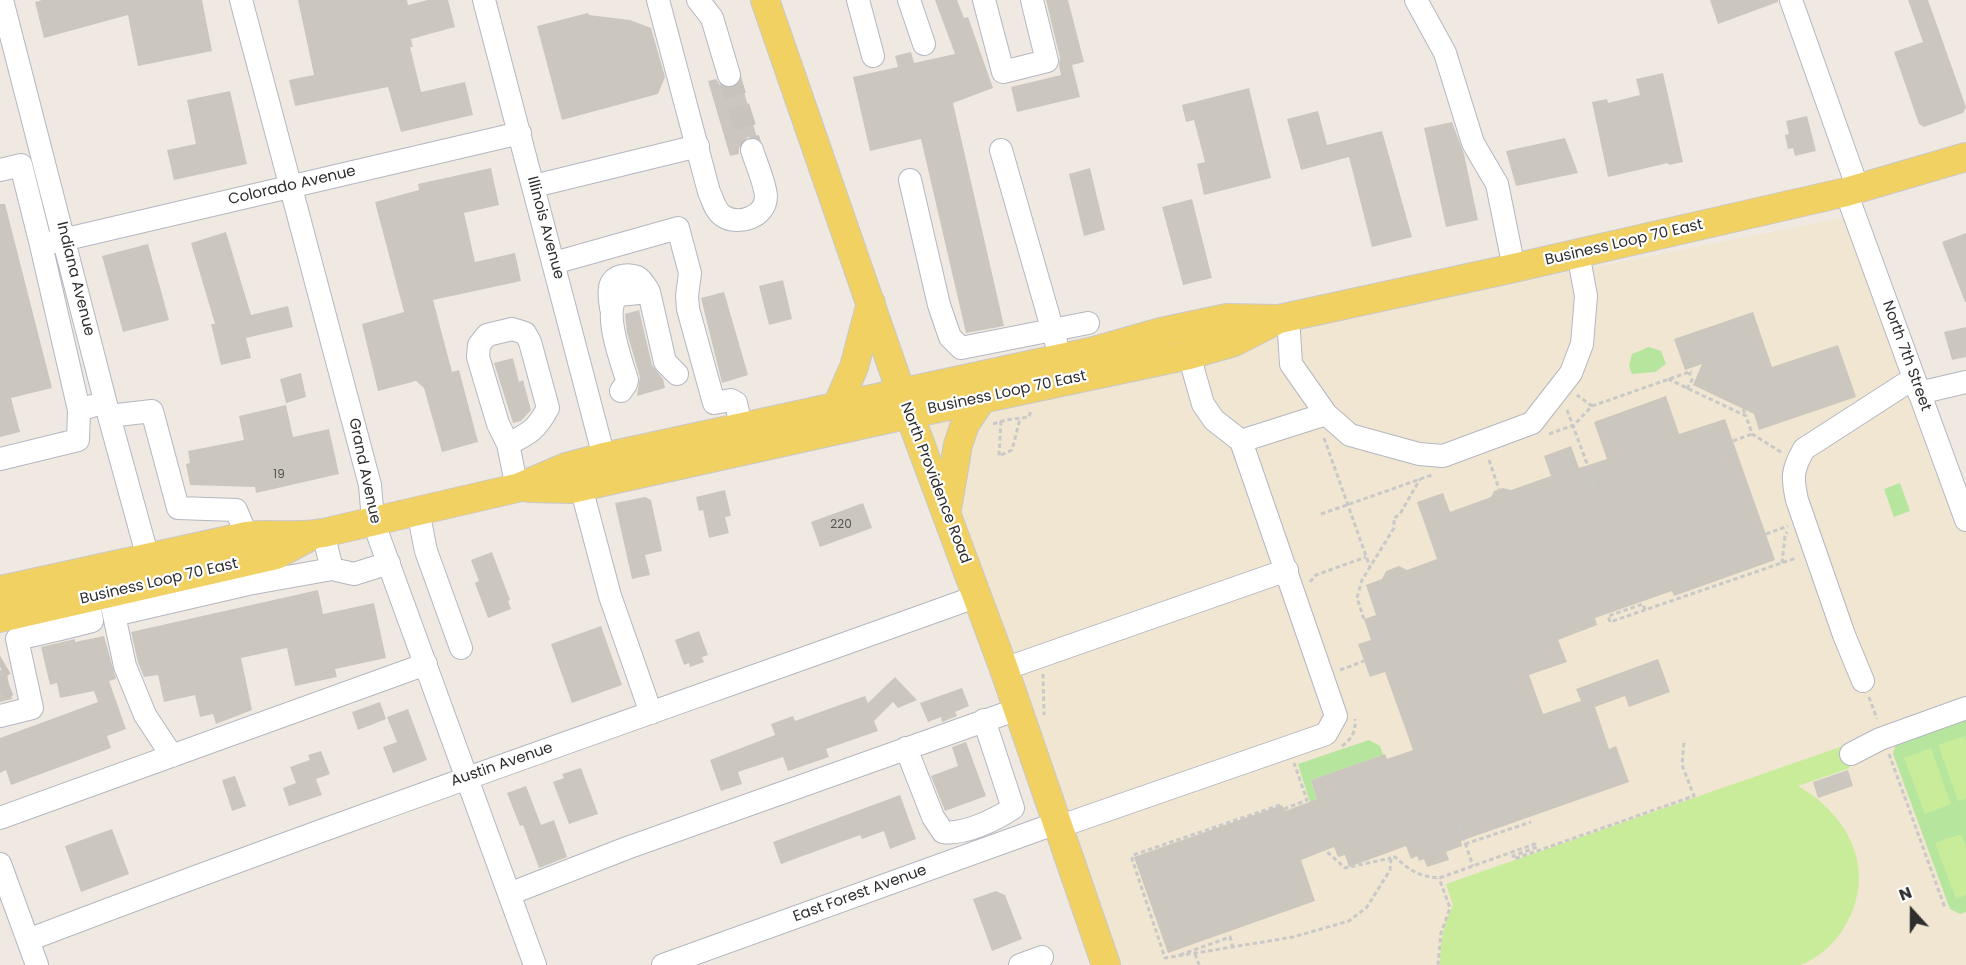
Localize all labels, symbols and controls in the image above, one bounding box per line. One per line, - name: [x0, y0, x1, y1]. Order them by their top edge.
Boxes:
- street label: Colorado Avenue: [227, 163, 357, 209]
- street label: Illinois Avenue: [523, 175, 567, 281]
- street label: Business Loop 70 East: [1543, 216, 1705, 270]
- street label: Indiana Avenue: [52, 220, 98, 338]
- street label: North 7th Street: [1878, 298, 1934, 414]
- street label: Business Loop 70 East: [926, 367, 1088, 419]
- street label: North Providence Road: [896, 400, 974, 566]
- street label: Grand Avenue: [344, 417, 384, 525]
- house number: 19: [273, 468, 285, 482]
- house number: 220: [830, 518, 852, 532]
- street label: Business Loop 70 East: [78, 555, 240, 609]
- street label: Austin Avenue: [449, 739, 555, 791]
- street label: East Forest Avenue: [791, 861, 929, 927]
- north arrow: [1882, 881, 1942, 941]
- text: N: [1896, 881, 1915, 907]

